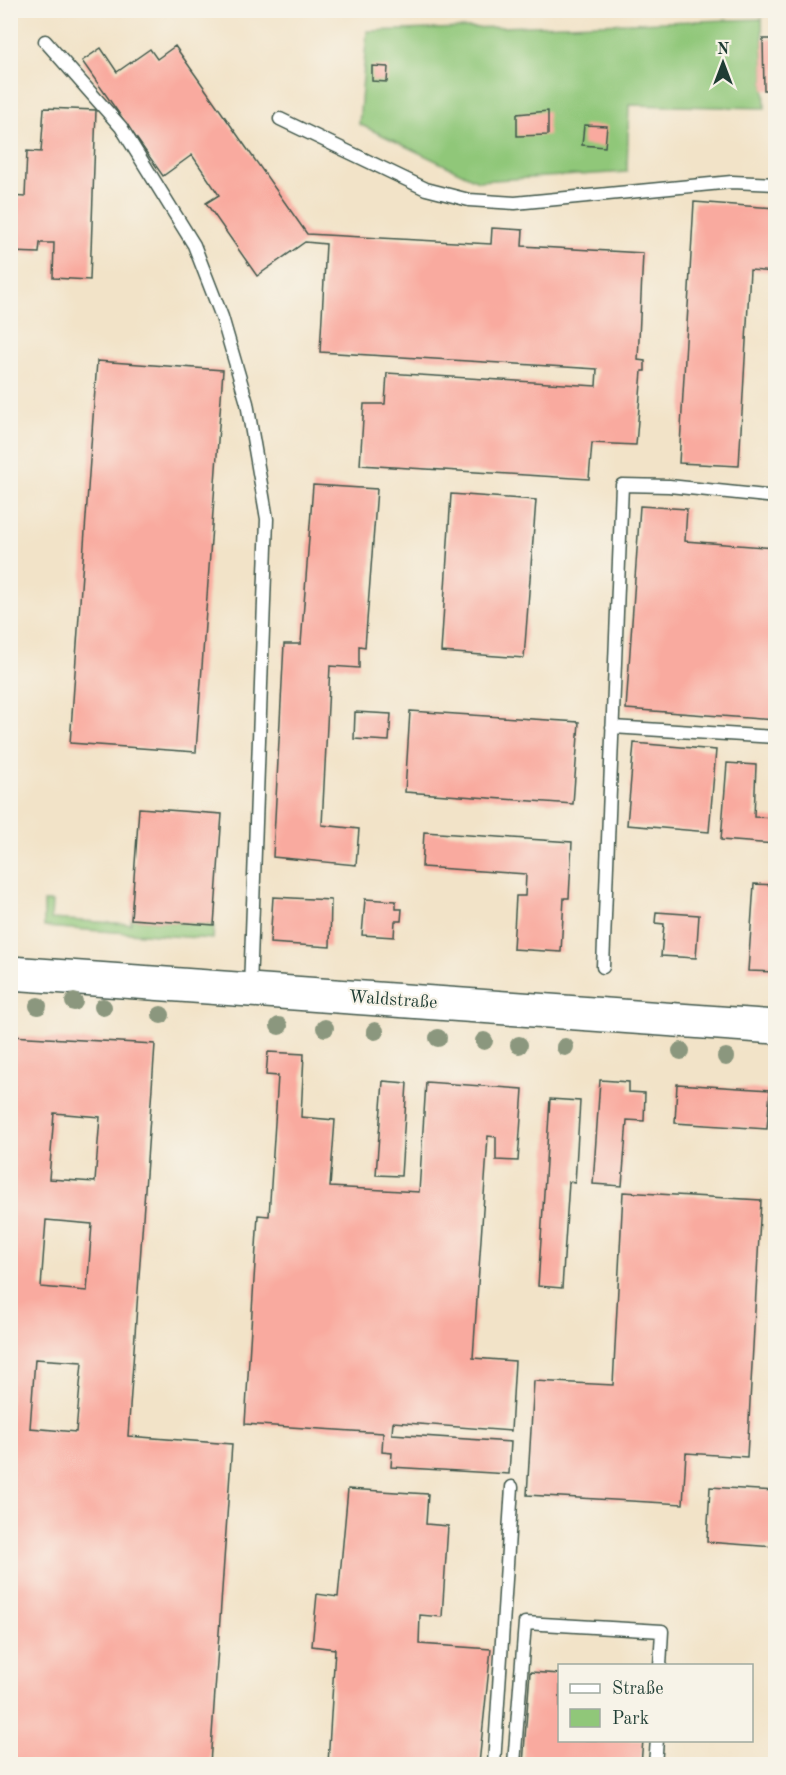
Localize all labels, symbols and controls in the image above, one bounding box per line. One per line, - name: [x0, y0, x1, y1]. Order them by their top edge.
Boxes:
- north arrow: [693, 33, 753, 93]
- text: N: [717, 42, 730, 58]
- street label: Waldstraße: [348, 988, 438, 1012]
- legend: [558, 1664, 753, 1742]
- text: Straße: [612, 1680, 663, 1698]
- text: Park: [612, 1710, 649, 1728]

